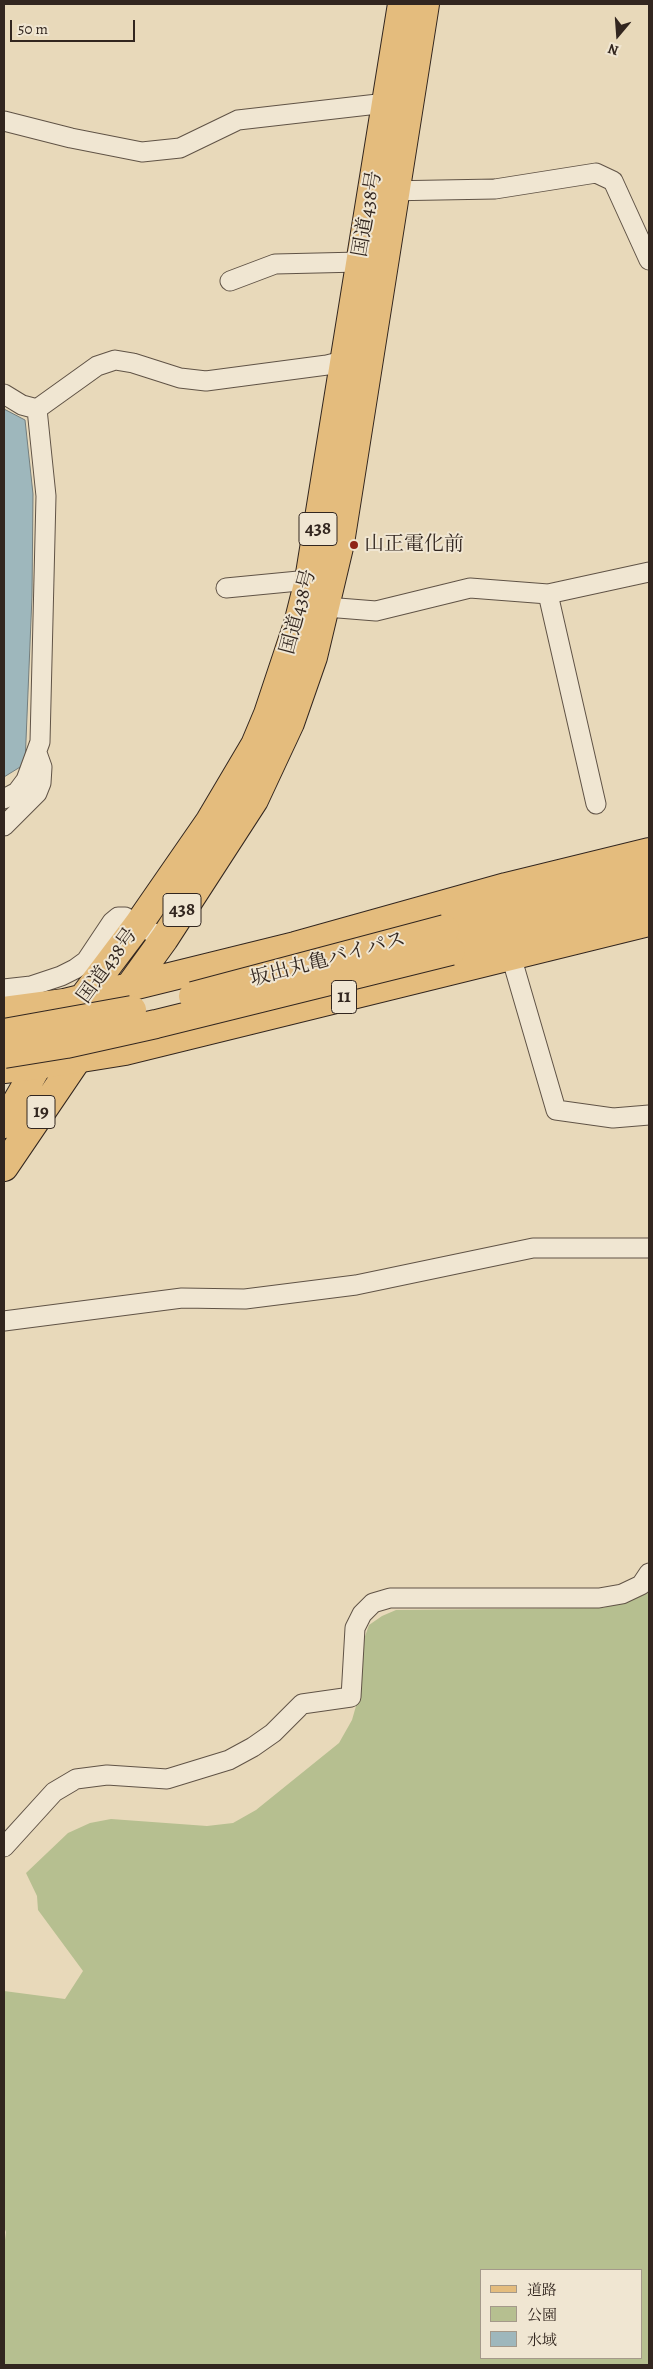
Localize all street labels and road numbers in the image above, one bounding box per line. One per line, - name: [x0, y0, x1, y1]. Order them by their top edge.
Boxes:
- street label: 国道438号: [349, 169, 387, 259]
- road number: 438: [299, 512, 337, 546]
- street label: 国道438号: [276, 567, 322, 657]
- road number: 438: [163, 894, 201, 926]
- street label: 国道438号: [73, 924, 143, 1008]
- street label: 坂出丸亀バイパス: [248, 928, 408, 992]
- road number: 11: [332, 980, 356, 1014]
- road number: 19: [27, 1096, 55, 1128]

